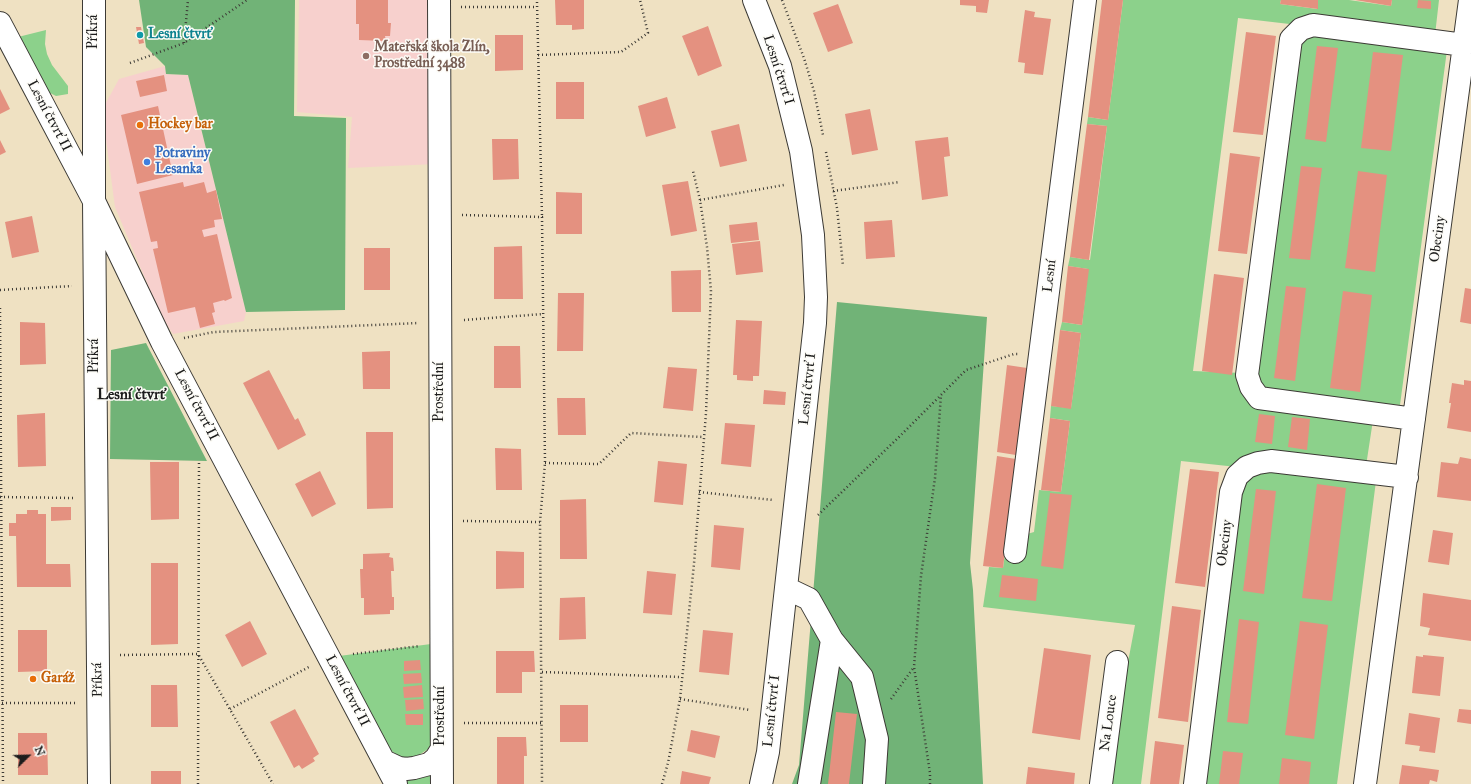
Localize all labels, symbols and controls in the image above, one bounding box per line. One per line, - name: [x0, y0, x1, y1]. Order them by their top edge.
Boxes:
- street label: Příkrá: [86, 15, 102, 49]
- place label: Lesní čtvrť: [148, 27, 212, 43]
- marker: Lesní čtvrť: [135, 30, 145, 40]
- street label: Lesní čtvrť I: [759, 33, 797, 107]
- place label: Mateřská škola Zlín, Prostřední 3488: [374, 40, 490, 72]
- marker: Mateřská škola Zlín, Prostřední 3488: [361, 51, 371, 61]
- street label: Lesní čtvrť II: [23, 77, 75, 155]
- place label: Hockey bar: [148, 117, 213, 133]
- marker: Hockey bar: [135, 120, 145, 130]
- place label: Potraviny Lesanka: [155, 146, 210, 178]
- marker: Potraviny Lesanka: [142, 157, 152, 167]
- street label: Obeciny: [1426, 215, 1450, 263]
- street label: Lesní: [1040, 259, 1060, 293]
- street label: Příkrá: [87, 339, 103, 373]
- street label: Lesní čtvrť I: [796, 352, 820, 426]
- street label: Prostřední: [432, 362, 448, 422]
- street label: Lesní čtvrť II: [170, 366, 222, 444]
- district label: Lesní čtvrť: [97, 386, 165, 404]
- street label: Obeciny: [1214, 519, 1236, 567]
- street label: Lesní čtvrť II: [321, 652, 373, 730]
- street label: Příkrá: [89, 663, 107, 697]
- place label: Garáž: [41, 671, 75, 687]
- marker: Garáž: [28, 674, 38, 684]
- street label: Lesní čtvrť I: [760, 674, 784, 748]
- street label: Prostřední: [433, 686, 449, 746]
- street label: Na Louce: [1097, 694, 1121, 752]
- north arrow: [8, 736, 48, 776]
- text: N: [32, 744, 47, 758]

